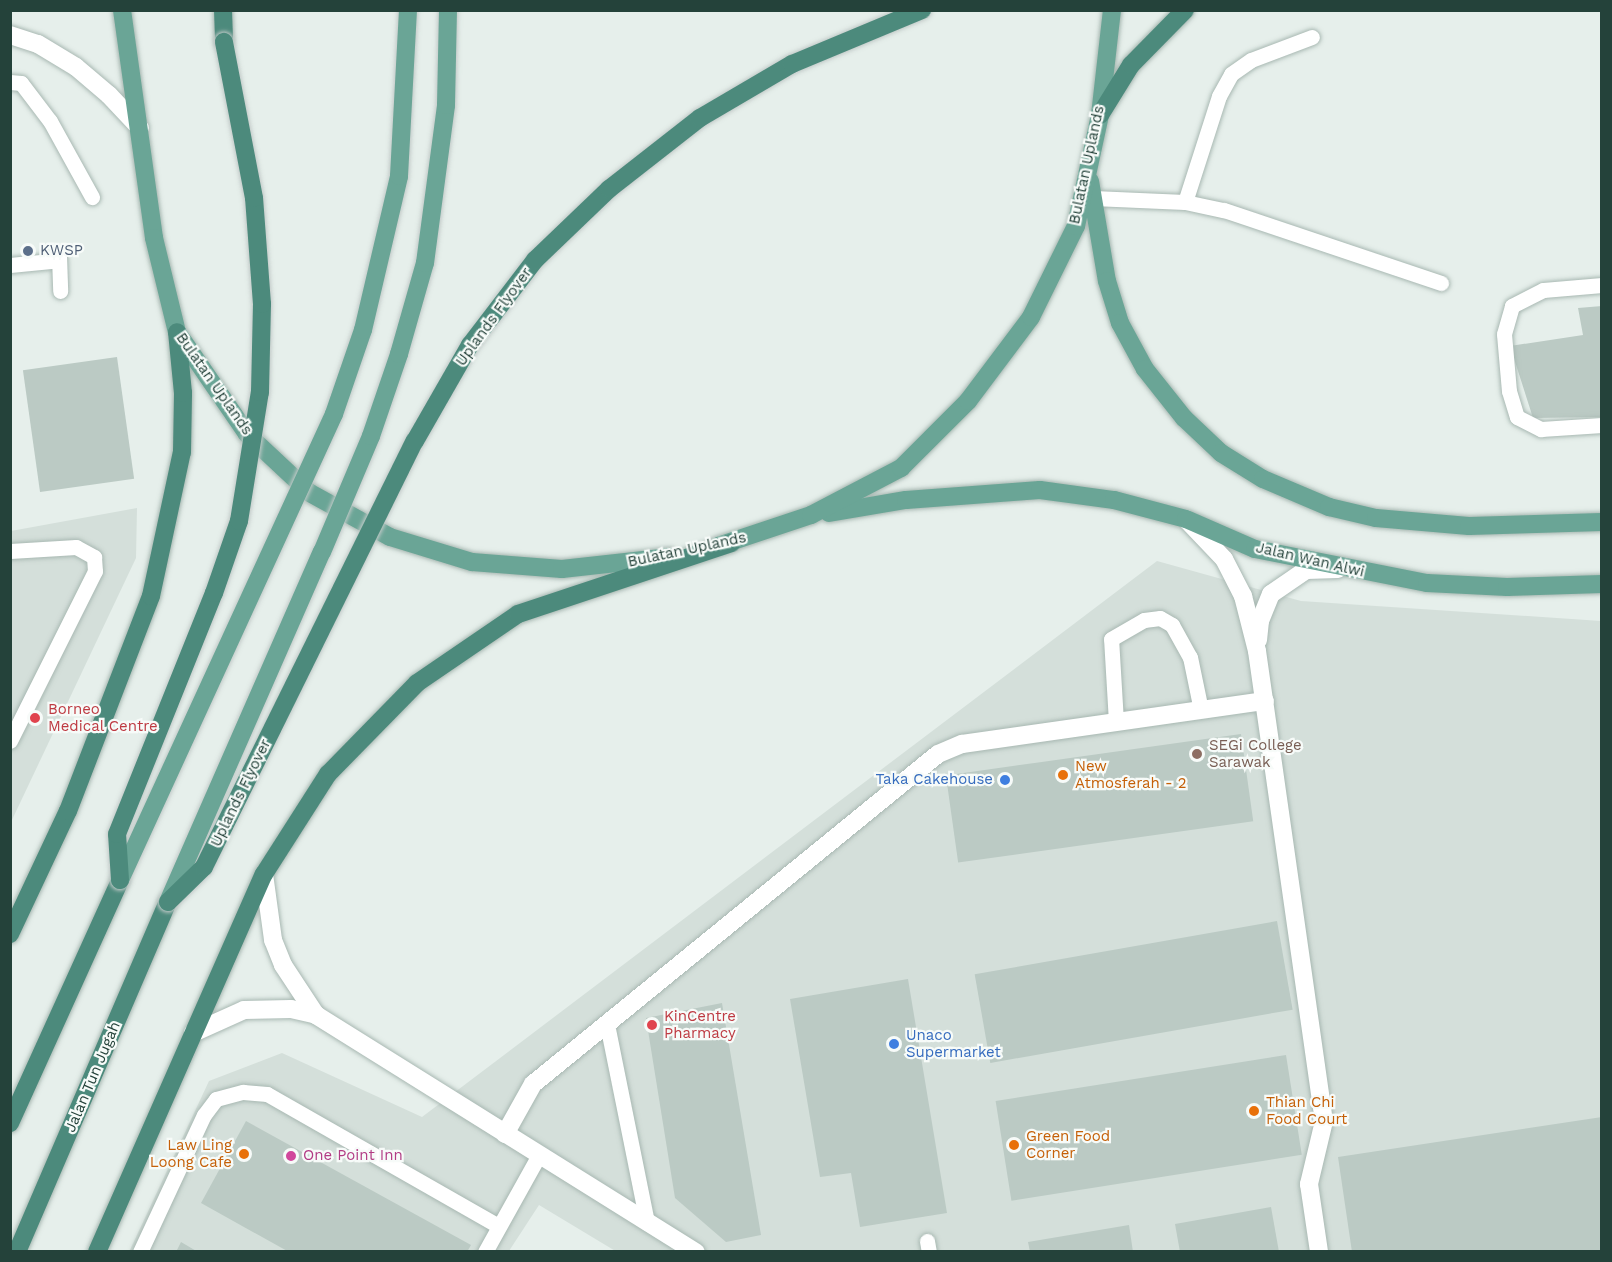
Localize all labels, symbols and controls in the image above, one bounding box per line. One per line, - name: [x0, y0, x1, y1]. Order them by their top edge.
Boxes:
- street label: Bulatan Uplands: [1066, 104, 1108, 226]
- place label: KWSP: [40, 242, 83, 260]
- marker: KWSP: [21, 244, 35, 258]
- street label: Uplands Flyover: [452, 264, 536, 370]
- street label: Bulatan Uplands: [172, 329, 256, 439]
- street label: Bulatan Uplands: [626, 529, 748, 571]
- street label: Jalan Wan Alwi: [1254, 539, 1366, 581]
- place label: Borneo Medical Centre: [48, 700, 158, 735]
- marker: Borneo Medical Centre: [26, 709, 44, 727]
- street label: Uplands Flyover: [207, 736, 275, 850]
- place label: SEGi College Sarawak: [1209, 736, 1302, 771]
- marker: SEGi College Sarawak: [1190, 747, 1204, 761]
- place label: New Atmosferah - 2: [1075, 757, 1187, 792]
- marker: New Atmosferah - 2: [1056, 768, 1070, 782]
- place label: Taka Cakehouse: [875, 771, 993, 789]
- marker: Taka Cakehouse: [998, 773, 1012, 787]
- place label: KinCentre Pharmacy: [664, 1007, 736, 1042]
- marker: KinCentre Pharmacy: [645, 1018, 659, 1032]
- street label: Jalan Tun Jugah: [61, 1019, 125, 1135]
- place label: Unaco Supermarket: [906, 1026, 1001, 1061]
- marker: Unaco Supermarket: [887, 1037, 901, 1051]
- place label: Thian Chi Food Court: [1266, 1093, 1347, 1128]
- marker: Thian Chi Food Court: [1247, 1104, 1261, 1118]
- place label: Green Food Corner: [1026, 1127, 1110, 1162]
- place label: Law Ling Loong Cafe: [150, 1136, 232, 1171]
- marker: Green Food Corner: [1007, 1138, 1021, 1152]
- marker: Law Ling Loong Cafe: [237, 1147, 251, 1161]
- place label: One Point Inn: [303, 1147, 403, 1165]
- marker: One Point Inn: [284, 1149, 298, 1163]

